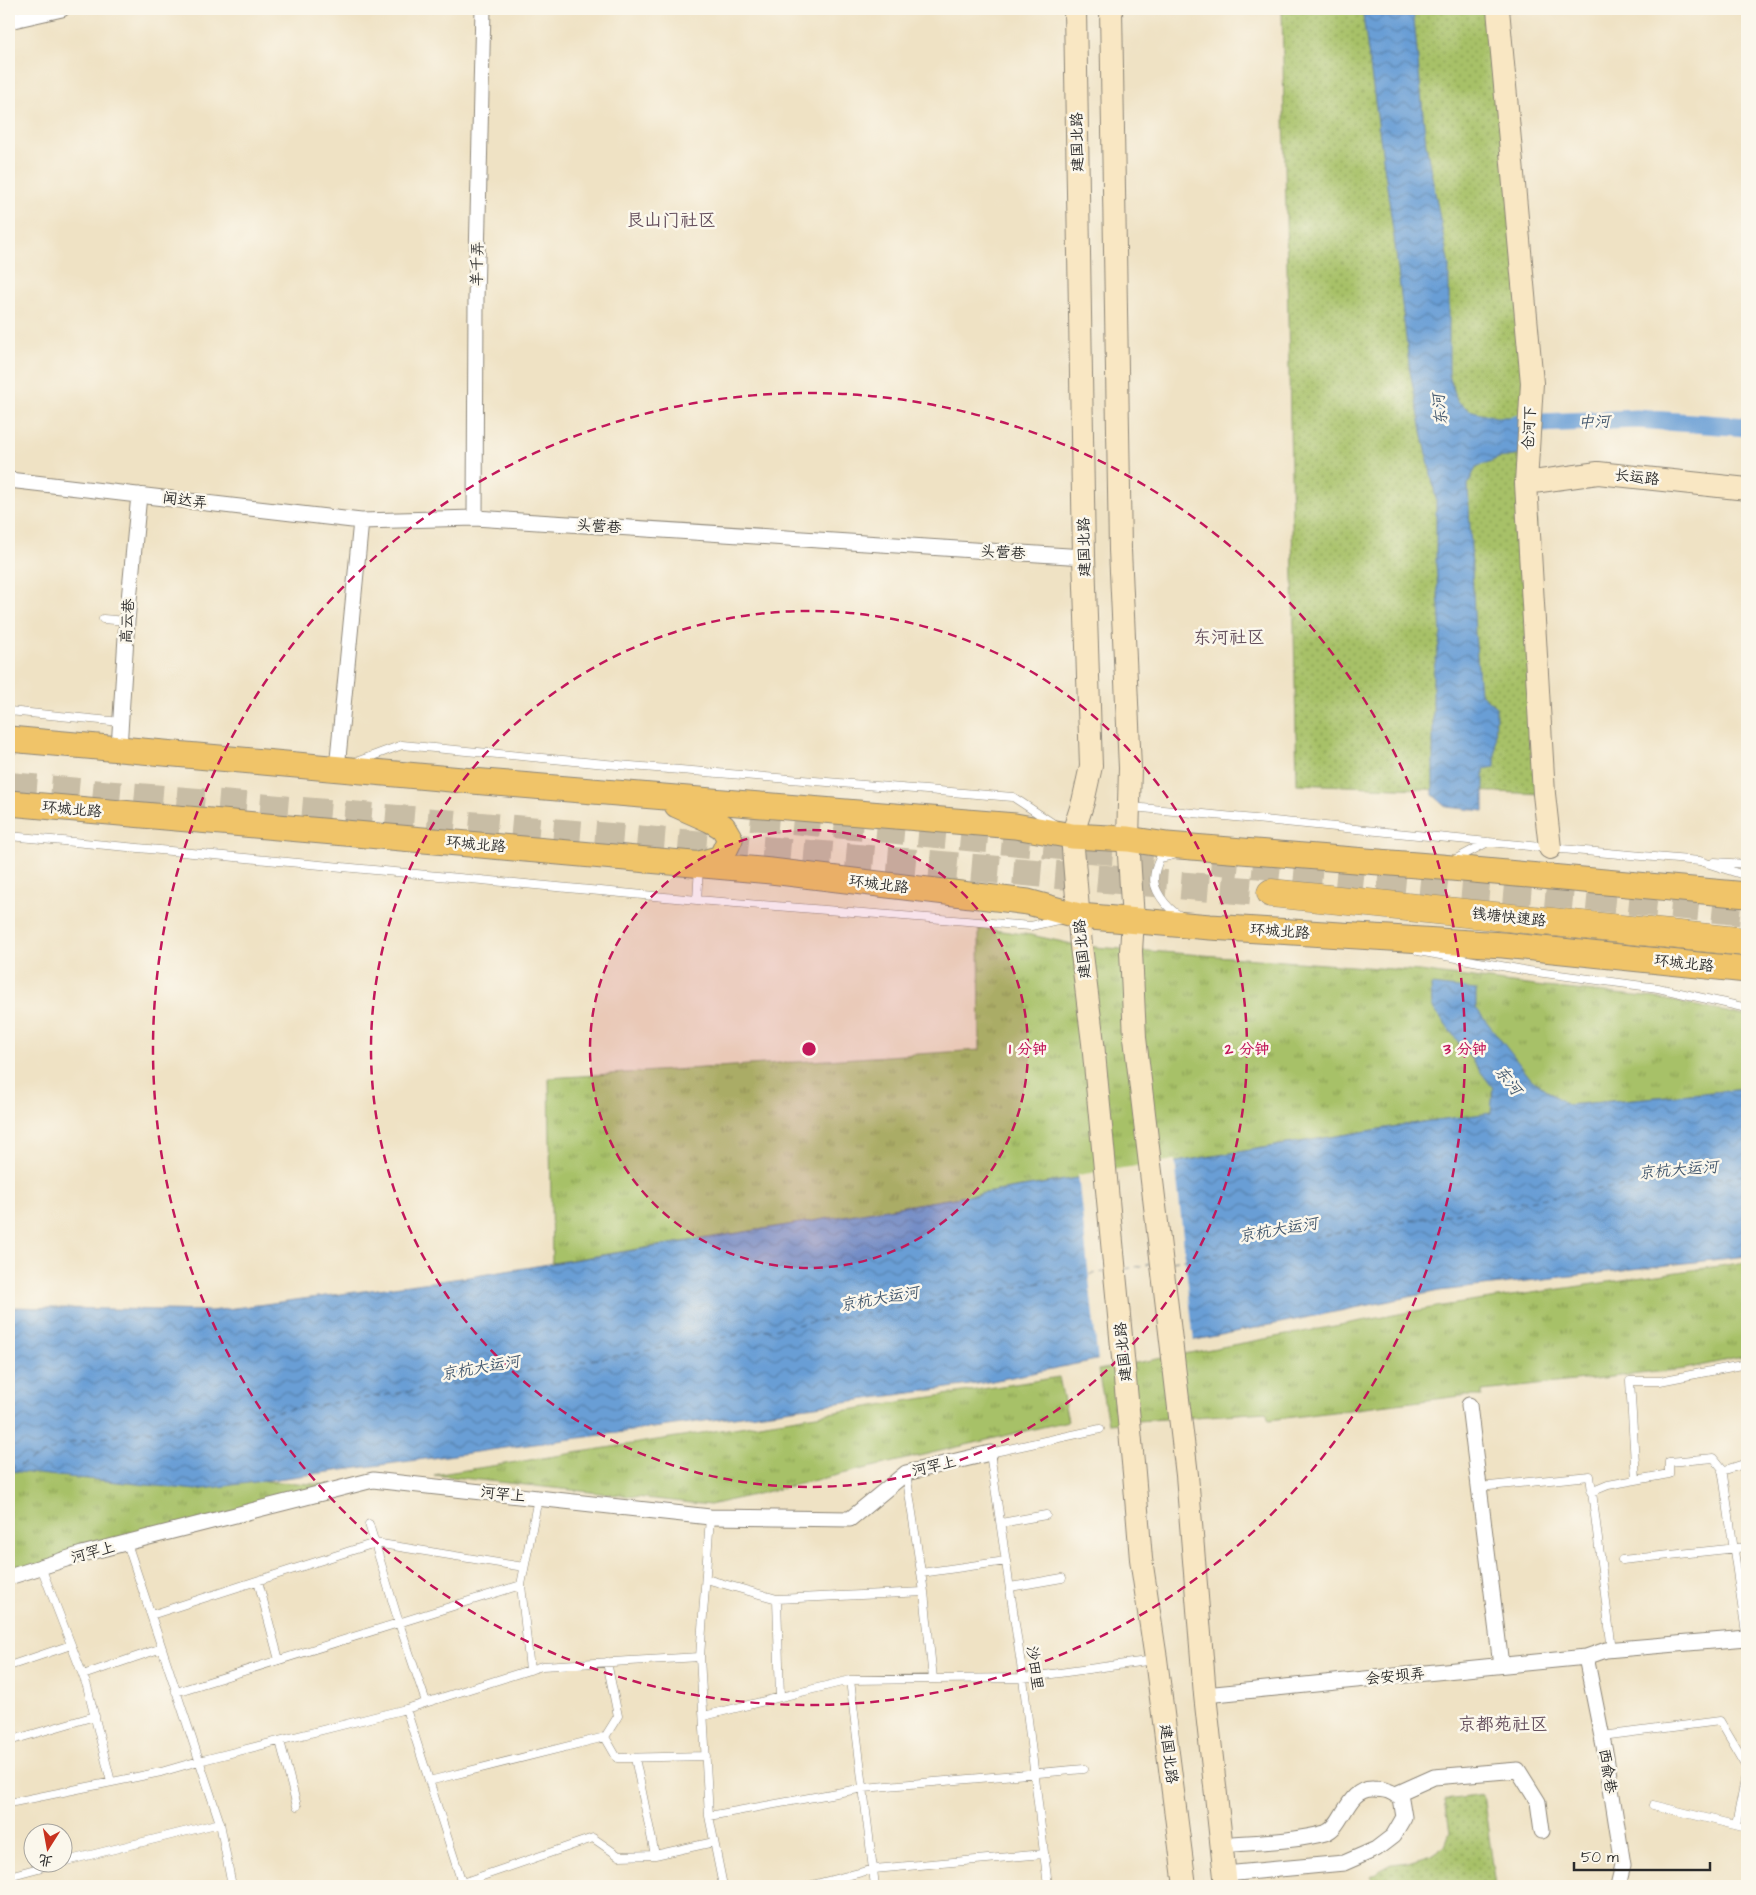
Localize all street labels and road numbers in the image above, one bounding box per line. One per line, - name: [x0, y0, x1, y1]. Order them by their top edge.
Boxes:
- street label: 建国北路: [1066, 112, 1089, 172]
- street label: 羊千弄: [467, 241, 488, 287]
- street label: 仓河下: [1518, 405, 1541, 451]
- street label: 长运路: [1613, 465, 1660, 490]
- street label: 闻达弄: [161, 487, 209, 514]
- street label: 头营巷: [576, 514, 622, 539]
- street label: 建国北路: [1073, 517, 1096, 577]
- street label: 头营巷: [980, 540, 1026, 565]
- street label: 高云巷: [115, 598, 140, 644]
- street label: 环城北路: [41, 796, 103, 823]
- street label: 环城北路: [445, 831, 507, 858]
- street label: 环城北路: [848, 870, 910, 899]
- street label: 钱塘快速路: [1471, 903, 1547, 932]
- street label: 建国北路: [1069, 918, 1096, 980]
- street label: 环城北路: [1249, 919, 1311, 944]
- street label: 环城北路: [1653, 950, 1715, 977]
- street label: 建国北路: [1110, 1321, 1137, 1383]
- street label: 河罕上: [910, 1451, 958, 1482]
- street label: 河罕上: [479, 1482, 526, 1507]
- street label: 河罕上: [69, 1537, 118, 1568]
- street label: 沙田里: [1021, 1644, 1048, 1692]
- street label: 会安坝弄: [1364, 1663, 1426, 1690]
- street label: 建国北路: [1154, 1723, 1183, 1785]
- street label: 西俞巷: [1594, 1747, 1621, 1795]

